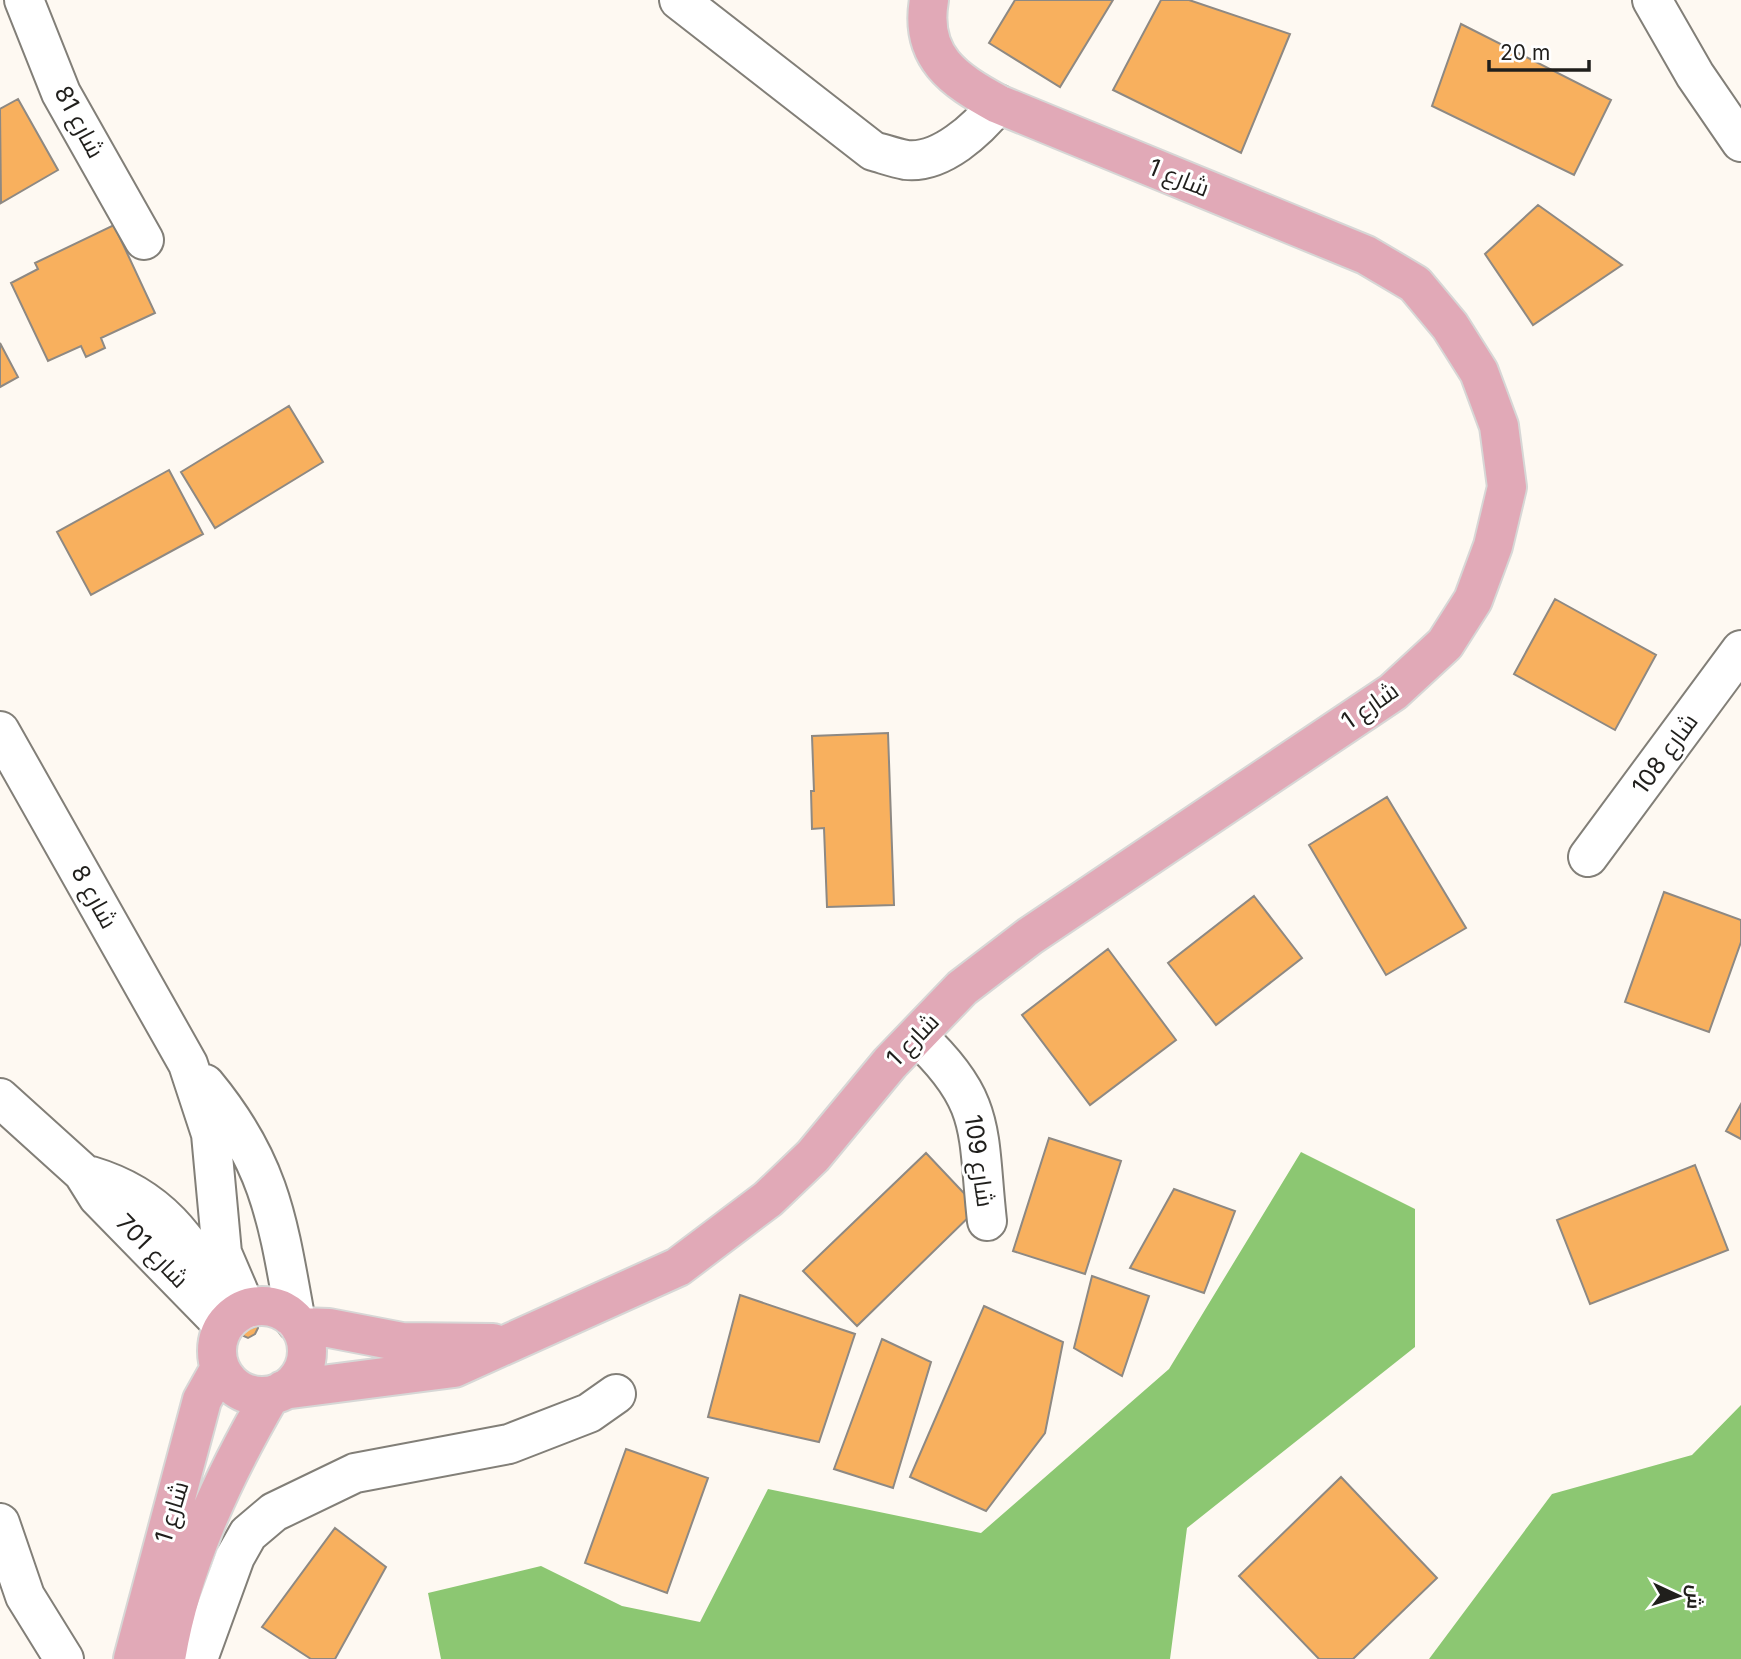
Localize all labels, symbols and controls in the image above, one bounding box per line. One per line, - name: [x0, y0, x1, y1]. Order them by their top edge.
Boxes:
- scale bar: [1489, 28, 1589, 72]
- text: 20 m: [1500, 40, 1550, 65]
- street label: شارع 81: [47, 81, 111, 164]
- street label: شارع 1: [1144, 152, 1214, 205]
- street label: شارع 1: [1336, 676, 1405, 737]
- street label: شارع 108: [1626, 708, 1705, 801]
- street label: شارع 8: [63, 860, 124, 935]
- street label: شارع 1: [880, 1007, 946, 1074]
- street label: شارع 109: [957, 1113, 1000, 1209]
- street label: شارع 701: [109, 1208, 195, 1295]
- street label: شارع 1: [148, 1477, 197, 1547]
- north arrow: [1643, 1561, 1713, 1631]
- text: ش: [1682, 1584, 1707, 1610]

